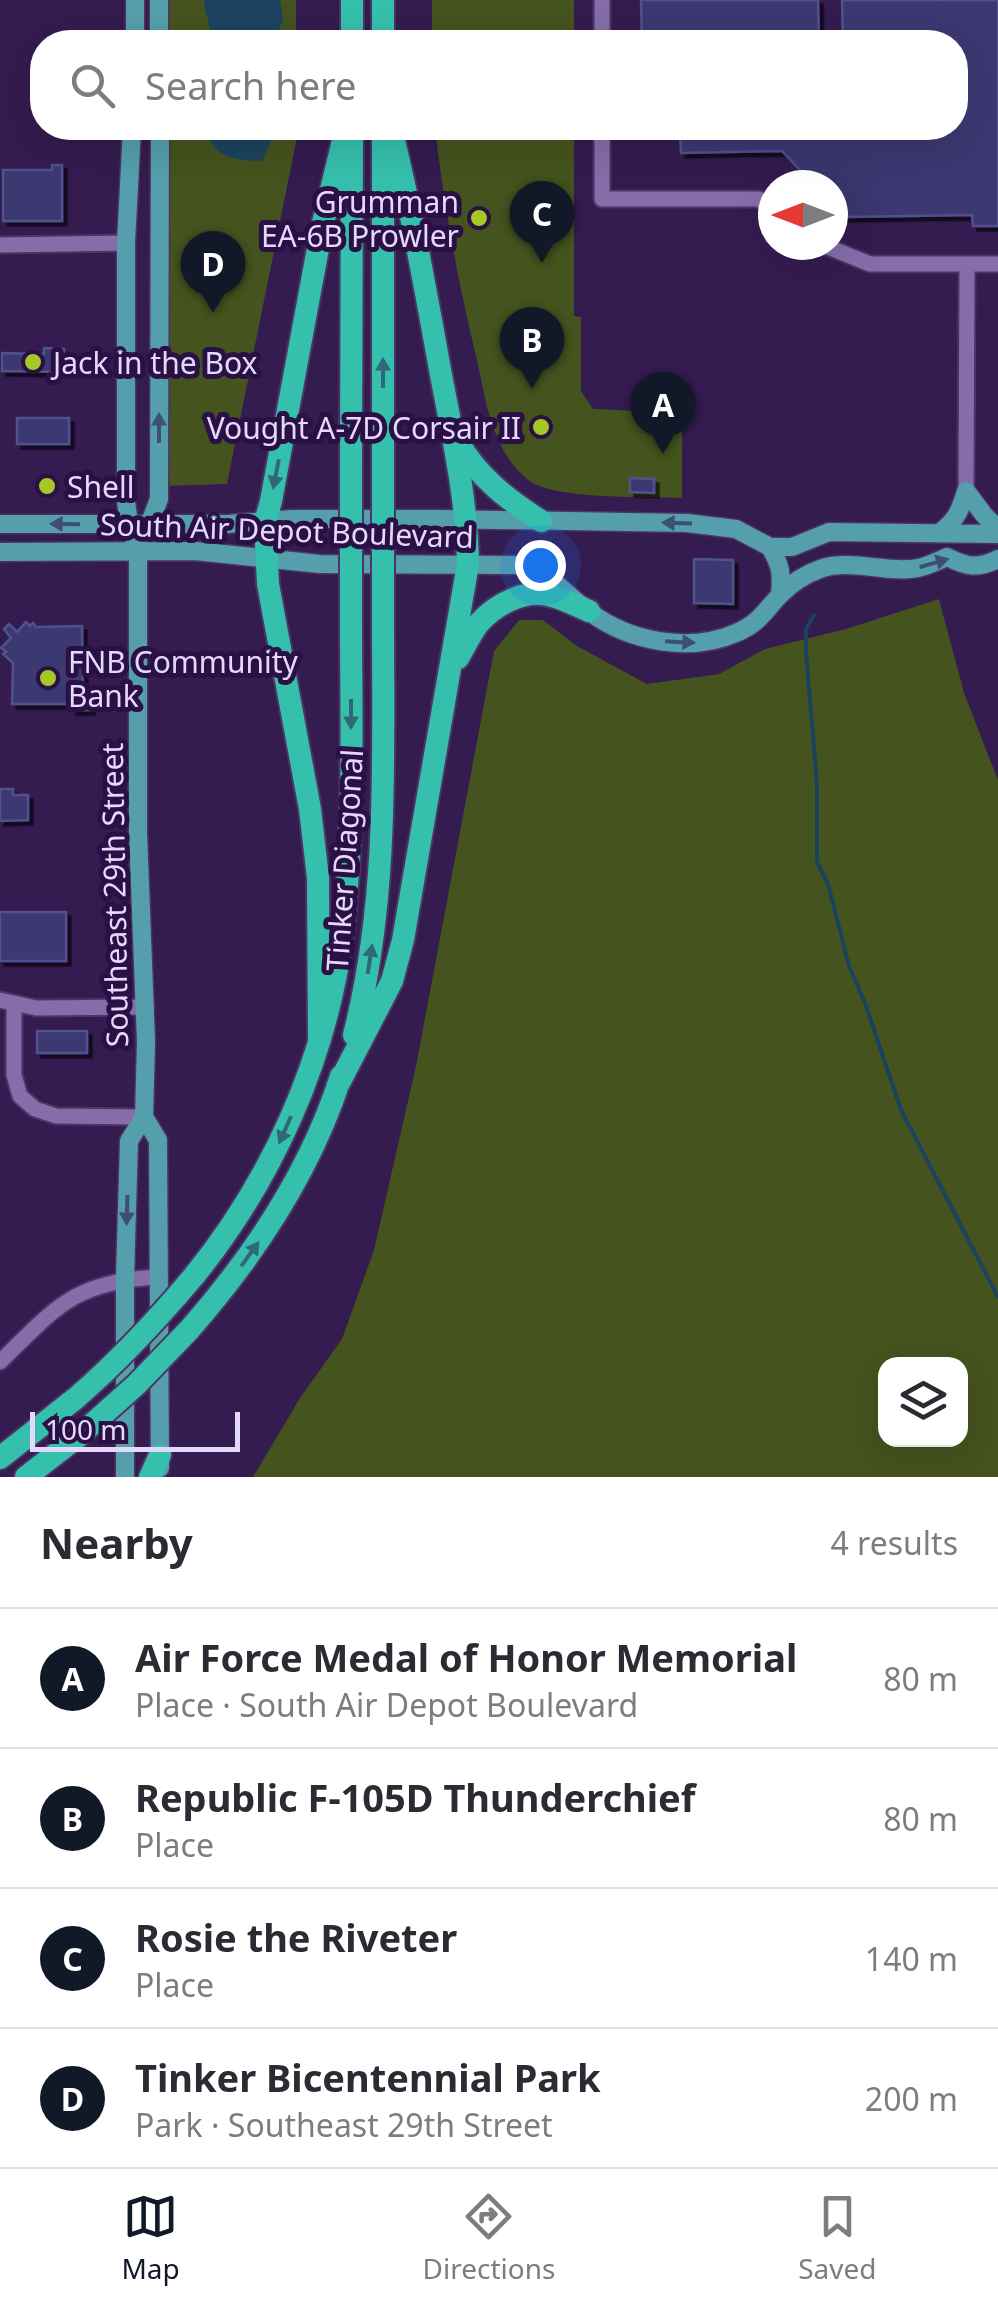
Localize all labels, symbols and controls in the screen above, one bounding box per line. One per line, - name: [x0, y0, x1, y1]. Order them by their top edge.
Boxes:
- search box: [30, 30, 968, 140]
- icon: search: [65, 58, 120, 113]
- text: Search here: [145, 59, 356, 111]
- north arrow: [758, 170, 848, 260]
- pin: C: [510, 180, 574, 263]
- place label: Grumman EA-6B Prowler: [261, 181, 459, 256]
- marker: Grumman EA-6B Prowler: [468, 207, 490, 229]
- pin: D: [180, 230, 246, 313]
- pin: B: [500, 306, 564, 389]
- place label: Jack in the Box: [50, 342, 257, 383]
- marker: Jack in the Box: [22, 351, 44, 373]
- one-way arrow: [375, 357, 391, 389]
- pin: A: [630, 372, 696, 454]
- place label: Vought A-7D Corsair II: [207, 407, 521, 448]
- one-way arrow: [152, 412, 168, 444]
- marker: Vought A-7D Corsair II: [530, 416, 552, 438]
- one-way arrow: [268, 458, 284, 489]
- place label: Shell: [67, 466, 134, 507]
- marker: Shell: [36, 475, 58, 497]
- street label: South Air Depot Boulevard: [99, 503, 475, 557]
- one-way arrow: [660, 515, 692, 531]
- one-way arrow: [48, 516, 80, 532]
- your location: [515, 540, 566, 591]
- one-way arrow: [918, 555, 949, 571]
- one-way arrow: [664, 634, 696, 650]
- place label: FNB Community Bank: [68, 641, 299, 716]
- marker: FNB Community Bank: [37, 667, 59, 689]
- one-way arrow: [343, 698, 359, 730]
- street label: Southeast 29th Street: [91, 742, 137, 1048]
- street label: Tinker Diagonal: [316, 748, 372, 972]
- one-way arrow: [363, 943, 378, 974]
- one-way arrow: [277, 1115, 293, 1145]
- one-way arrow: [118, 1194, 134, 1226]
- one-way arrow: [240, 1241, 259, 1267]
- map controls: [878, 1357, 968, 1447]
- button: layers: [878, 1357, 968, 1447]
- scale bar: [30, 1407, 240, 1452]
- text: 100 m: [45, 1410, 127, 1448]
- text: Nearby: [40, 1514, 193, 1571]
- text: 4 results: [831, 1521, 958, 1564]
- text: Air Force Medal of Honor Memorial: [135, 1631, 797, 1683]
- text: A: [61, 1657, 84, 1700]
- text: 80 m: [883, 1657, 958, 1700]
- text: Place · South Air Depot Boulevard: [135, 1683, 638, 1726]
- text: Republic F-105D Thunderchief: [135, 1771, 695, 1823]
- text: B: [62, 1797, 83, 1840]
- text: 80 m: [883, 1797, 958, 1840]
- text: Place: [135, 1823, 214, 1866]
- text: Rosie the Riveter: [135, 1911, 457, 1963]
- text: C: [62, 1937, 83, 1980]
- text: 140 m: [865, 1937, 958, 1980]
- text: Place: [135, 1963, 214, 2006]
- text: Tinker Bicentennial Park: [135, 2051, 601, 2103]
- text: D: [61, 2077, 84, 2120]
- text: 200 m: [865, 2077, 958, 2120]
- text: Park · Southeast 29th Street: [135, 2103, 553, 2146]
- tab: Map: [121, 2189, 180, 2287]
- tab: Directions: [423, 2189, 555, 2287]
- tab: Saved: [798, 2189, 877, 2287]

